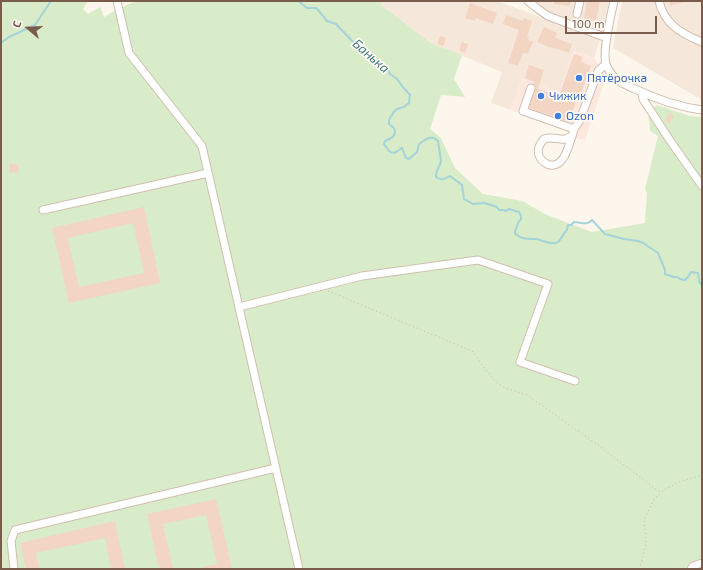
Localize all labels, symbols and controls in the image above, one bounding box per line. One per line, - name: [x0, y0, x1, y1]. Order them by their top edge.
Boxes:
- north arrow: [8, 8, 48, 48]
- scale bar: [567, 8, 659, 34]
- text: 100 m: [572, 16, 604, 30]
- text: С: [9, 19, 23, 29]
- water label: Банька: [349, 36, 393, 76]
- place label: Пятёрочка: [587, 71, 647, 85]
- marker: Пятёрочка: [574, 73, 584, 83]
- place label: Чижик: [549, 89, 586, 103]
- marker: Чижик: [536, 91, 546, 101]
- place label: Ozon: [566, 109, 594, 123]
- marker: Ozon: [553, 111, 563, 121]

